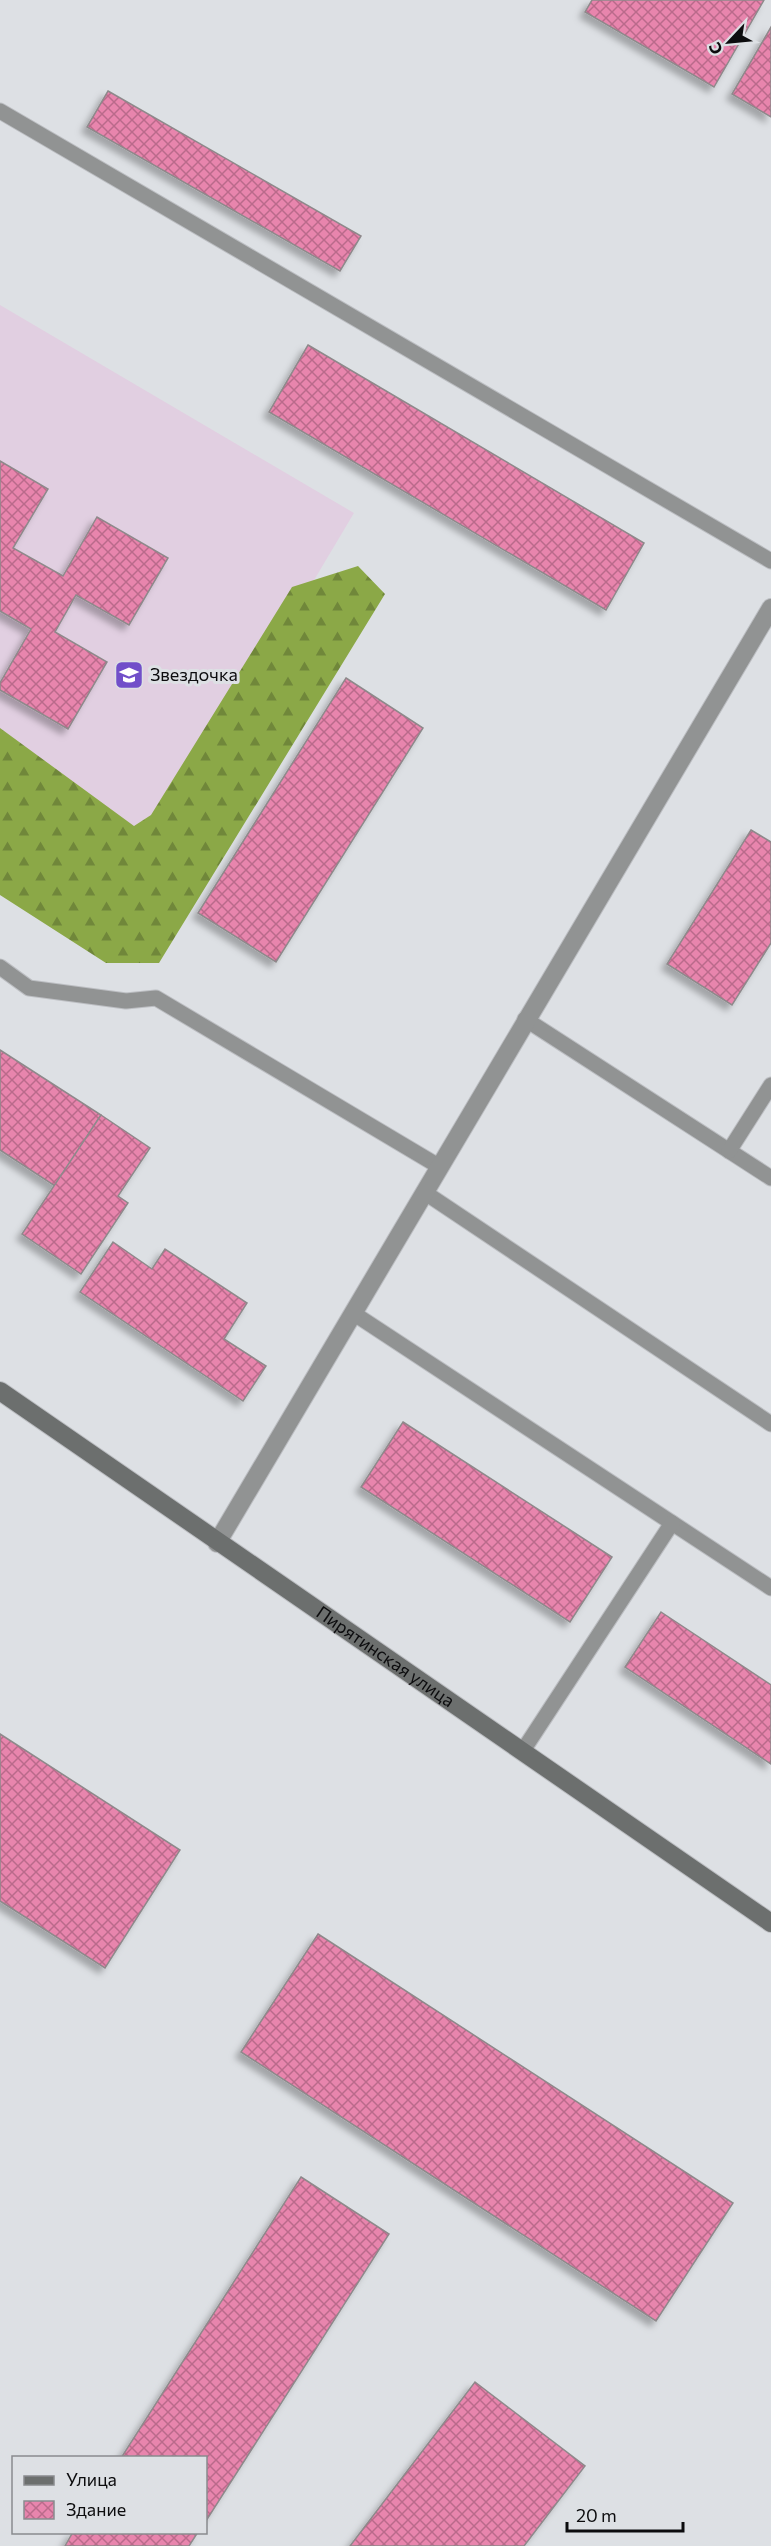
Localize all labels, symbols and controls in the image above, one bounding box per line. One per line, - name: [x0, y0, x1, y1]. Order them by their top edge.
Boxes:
- north arrow: [699, 12, 759, 72]
- text: С: [704, 40, 726, 58]
- school or university icon: Звездочка: [113, 659, 145, 691]
- place label: Звездочка: [150, 663, 238, 685]
- street label: Пирятинская улица: [312, 1601, 459, 1711]
- legend: [12, 2456, 207, 2534]
- text: Улица: [66, 2468, 117, 2490]
- scale bar: [567, 2495, 682, 2533]
- text: Здание: [66, 2498, 126, 2520]
- text: 20 m: [576, 2504, 617, 2526]

